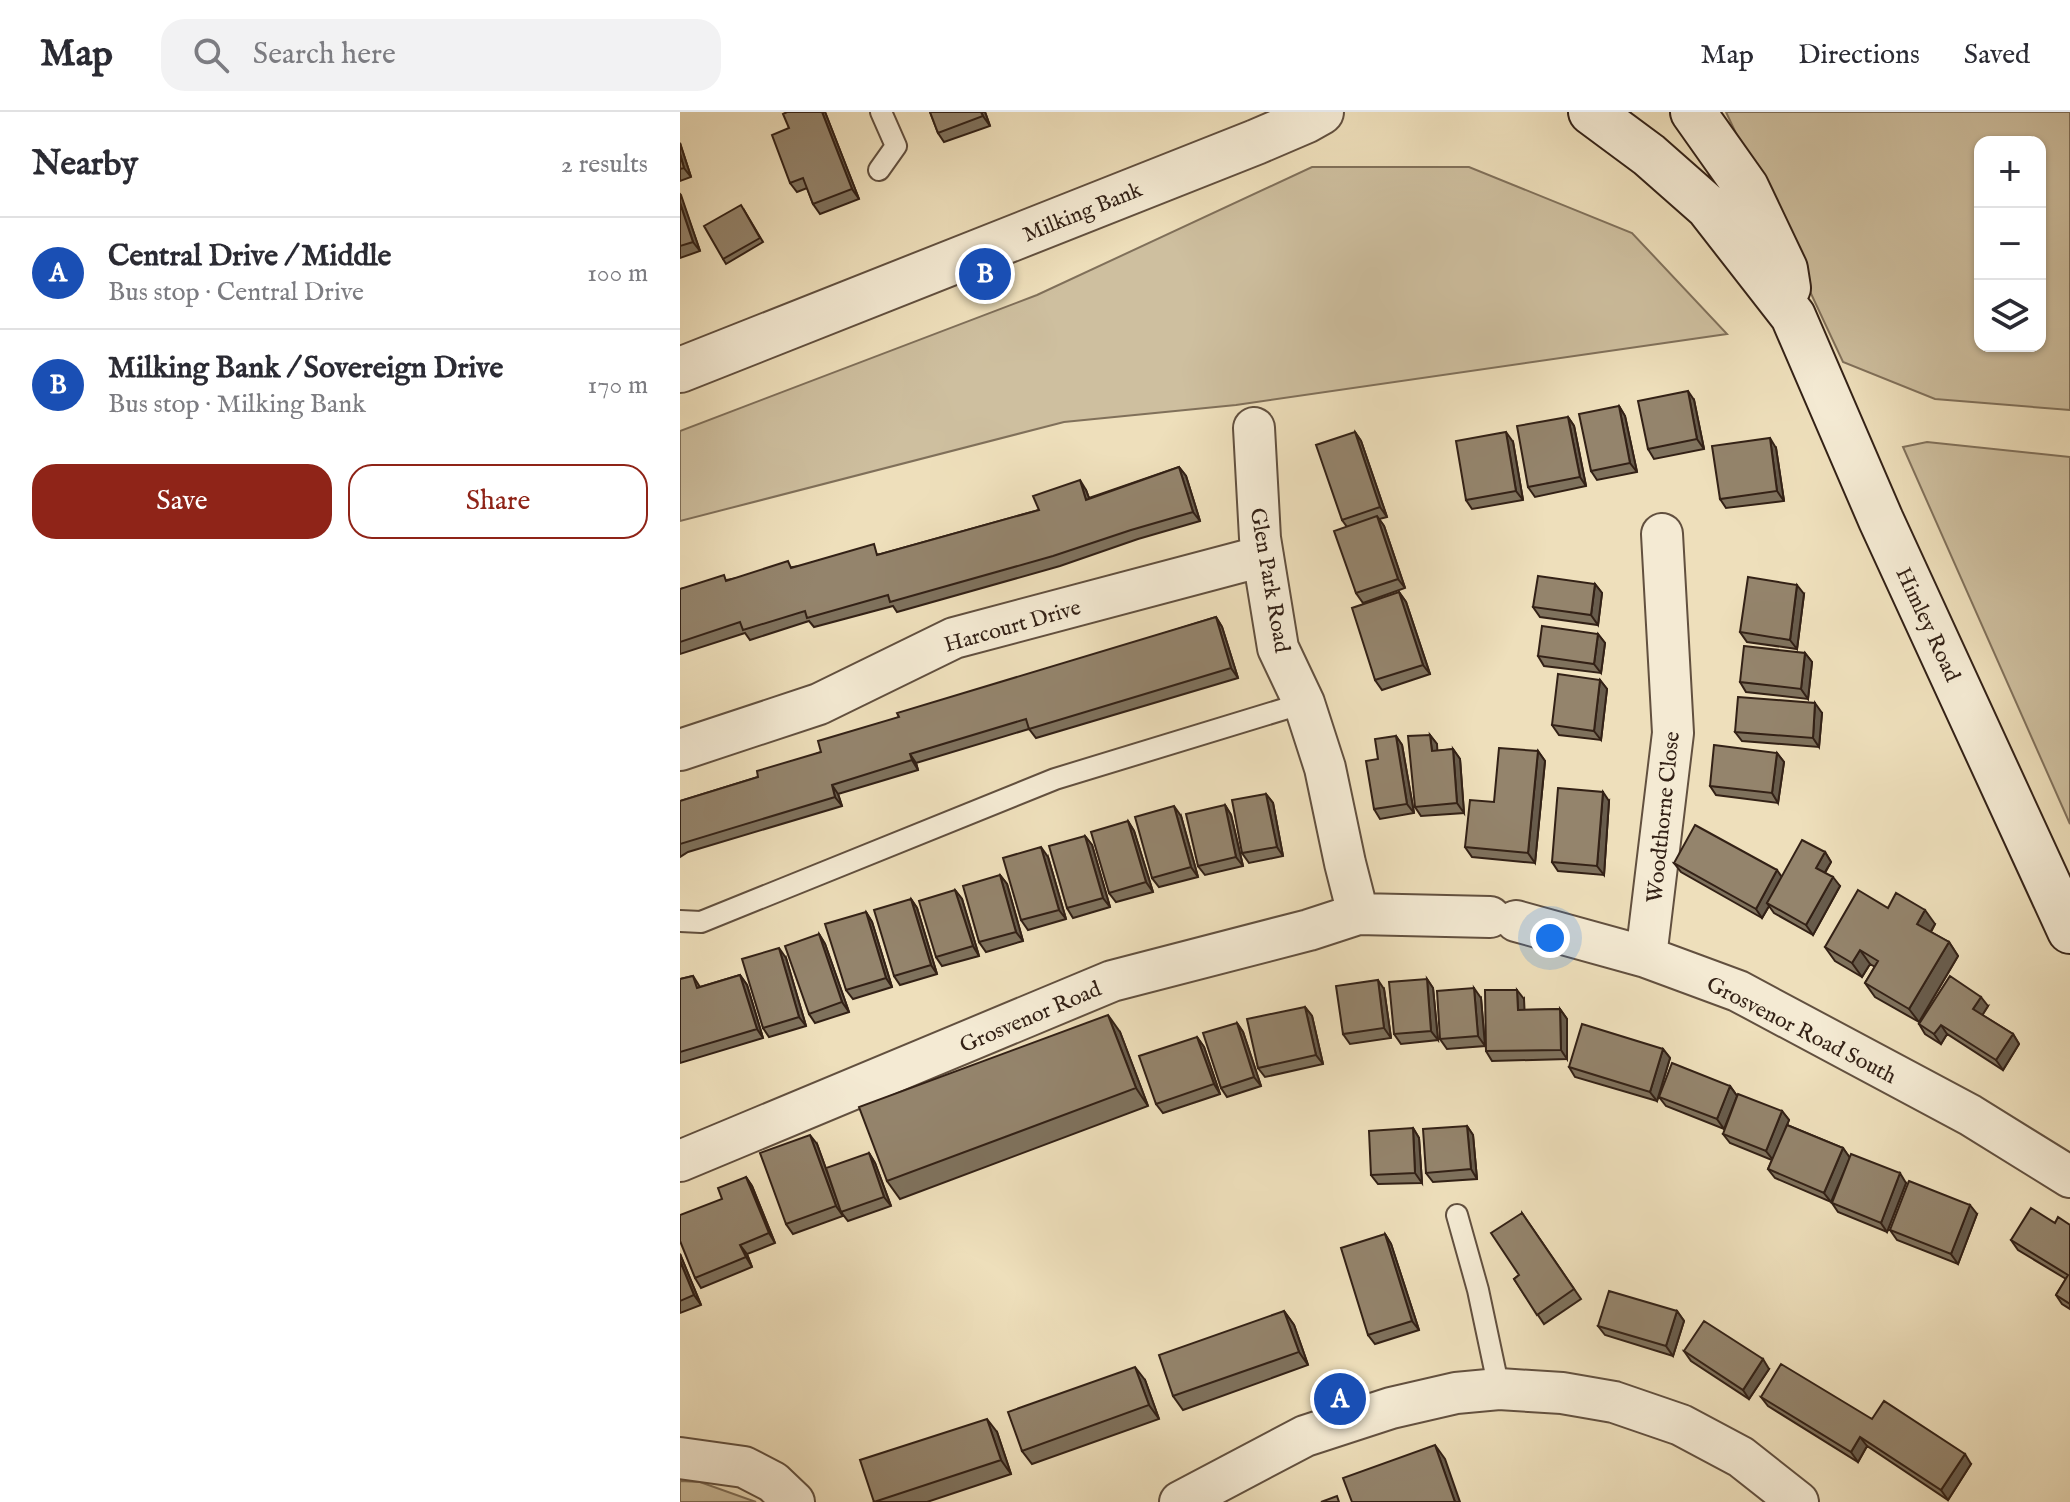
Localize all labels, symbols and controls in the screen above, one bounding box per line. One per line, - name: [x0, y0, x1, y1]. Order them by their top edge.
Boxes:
- search box: [161, 19, 721, 91]
- text: Map: [40, 31, 113, 79]
- icon: search: [189, 33, 233, 77]
- text: Search here: [253, 36, 396, 74]
- text: Map: [1700, 38, 1754, 73]
- text: Directions: [1798, 38, 1920, 73]
- text: Saved: [1964, 38, 2030, 73]
- map controls: [1974, 136, 2046, 352]
- button: +: [1974, 136, 2046, 208]
- text: Nearby: [32, 143, 138, 186]
- text: 2 results: [561, 148, 648, 181]
- street label: Milking Bank: [1019, 176, 1147, 249]
- button: −: [1974, 208, 2046, 280]
- text: Central Drive / Middle: [108, 238, 391, 276]
- pin: B: [959, 244, 1011, 304]
- text: A: [49, 257, 67, 290]
- text: 100 m: [587, 257, 648, 290]
- text: Bus stop · Central Drive: [108, 276, 364, 309]
- button: layers: [1974, 280, 2046, 352]
- text: Milking Bank / Sovereign Drive: [108, 350, 503, 388]
- text: B: [49, 369, 67, 402]
- text: 170 m: [588, 369, 648, 402]
- text: Bus stop · Milking Bank: [108, 388, 366, 421]
- button: Save: [32, 464, 332, 539]
- button: Share: [348, 464, 648, 539]
- street label: Glen Park Road: [1243, 506, 1296, 655]
- street label: Himley Road: [1888, 563, 1966, 687]
- street label: Harcourt Drive: [941, 594, 1084, 660]
- street label: Woodthorne Close: [1641, 730, 1687, 904]
- your location: [1530, 918, 1570, 958]
- street label: Grosvenor Road South: [1701, 971, 1901, 1091]
- street label: Grosvenor Road: [956, 975, 1106, 1060]
- pin: A: [1314, 1369, 1366, 1429]

